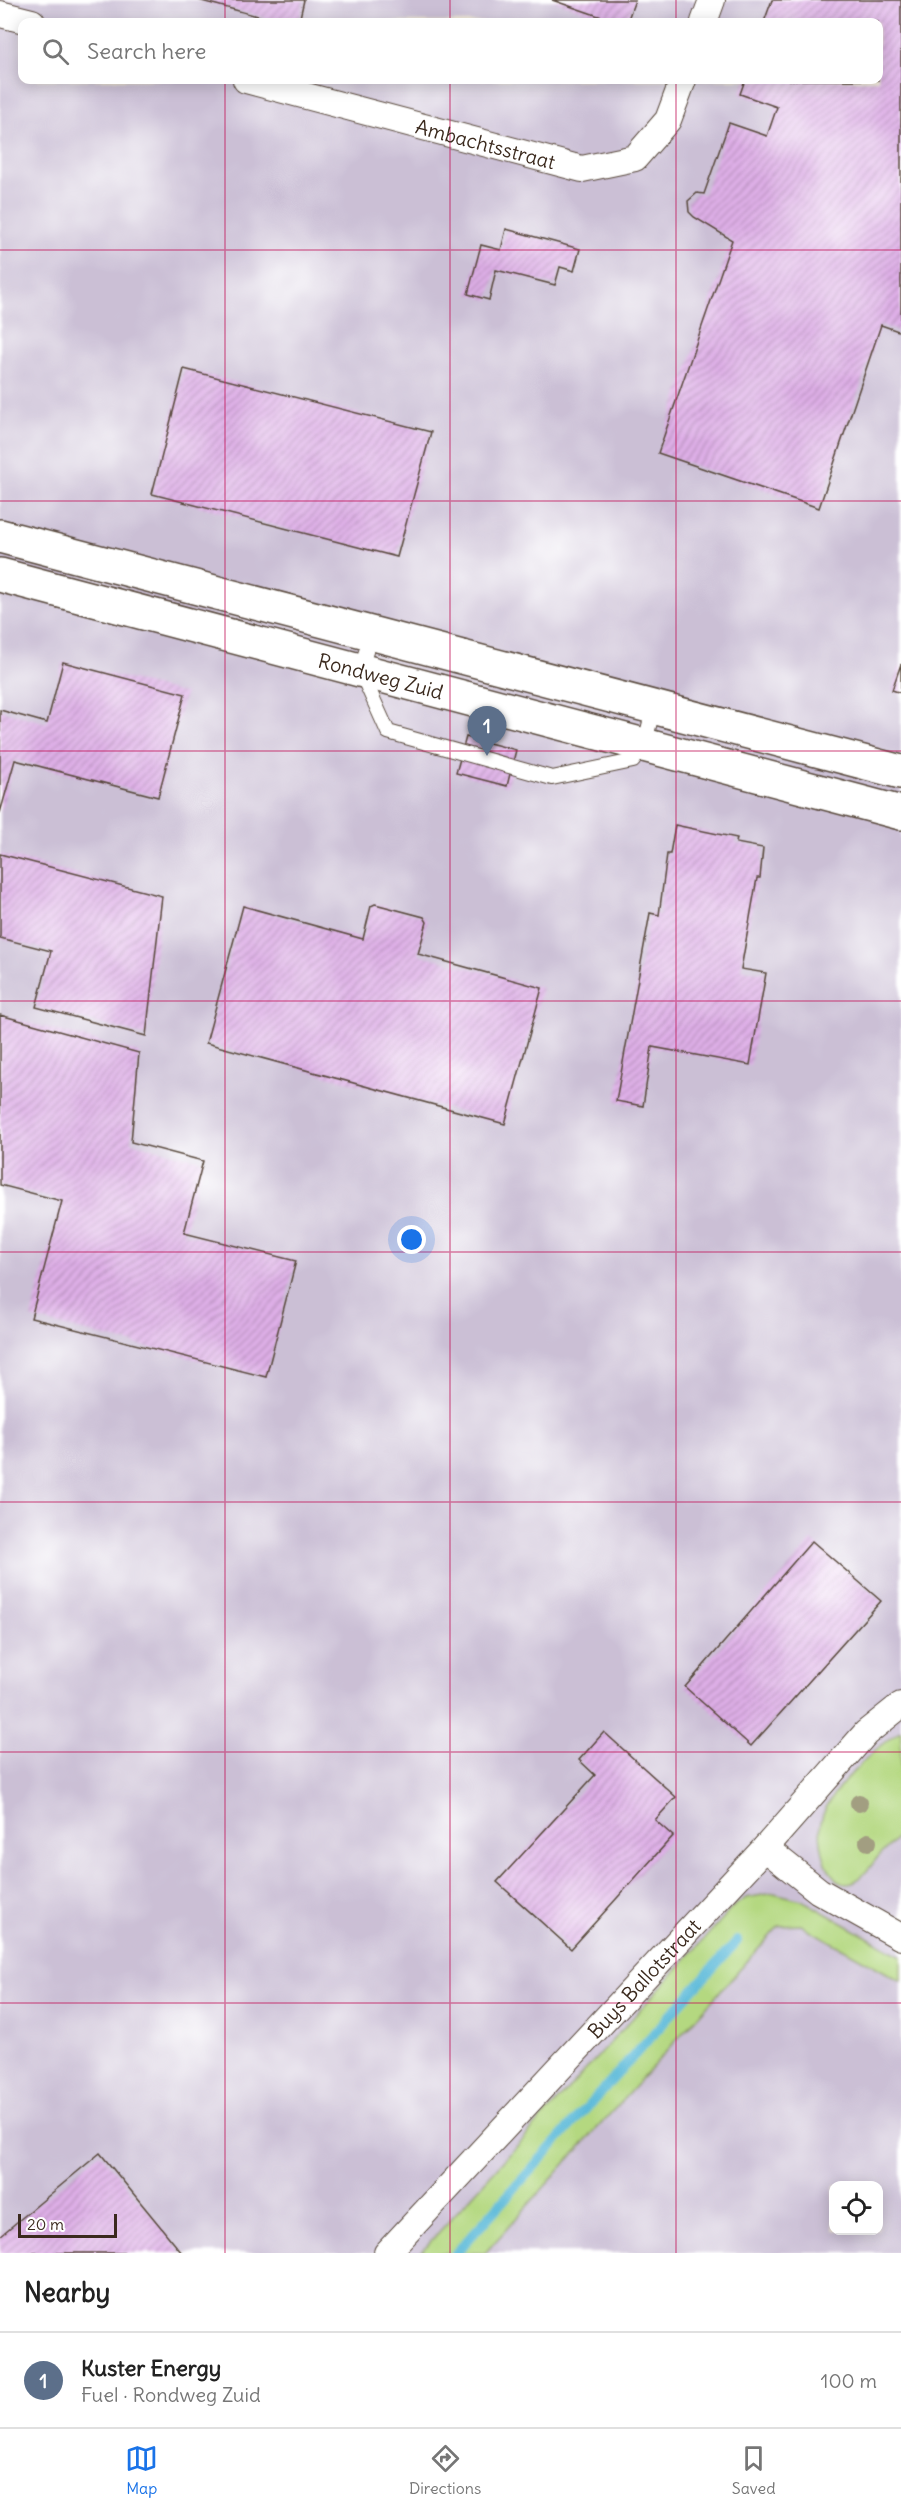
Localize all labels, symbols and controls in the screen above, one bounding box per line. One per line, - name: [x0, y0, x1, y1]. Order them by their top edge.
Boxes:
- search box: [18, 18, 883, 84]
- icon: search: [39, 35, 72, 68]
- text: Search here: [87, 37, 206, 65]
- street label: Ambachtsstraat: [413, 113, 559, 174]
- street label: Rondweg Zuid: [316, 647, 446, 704]
- pin: 1: [468, 706, 506, 756]
- your location: [397, 1225, 426, 1254]
- street label: Buys Ballotstraat: [582, 1913, 706, 2043]
- map controls: [829, 2181, 883, 2235]
- button: locate: [829, 2181, 883, 2235]
- scale bar: [18, 2211, 117, 2238]
- text: 20 m: [27, 2214, 64, 2234]
- text: Nearby: [24, 2276, 110, 2309]
- text: Kuster Energy: [81, 2354, 221, 2382]
- text: 1: [40, 2368, 47, 2393]
- text: 100 m: [820, 2368, 877, 2393]
- text: Fuel · Rondweg Zuid: [81, 2382, 261, 2407]
- tab: Map: [125, 2442, 158, 2498]
- tab: Directions: [409, 2442, 481, 2498]
- tab: Saved: [732, 2442, 776, 2498]

